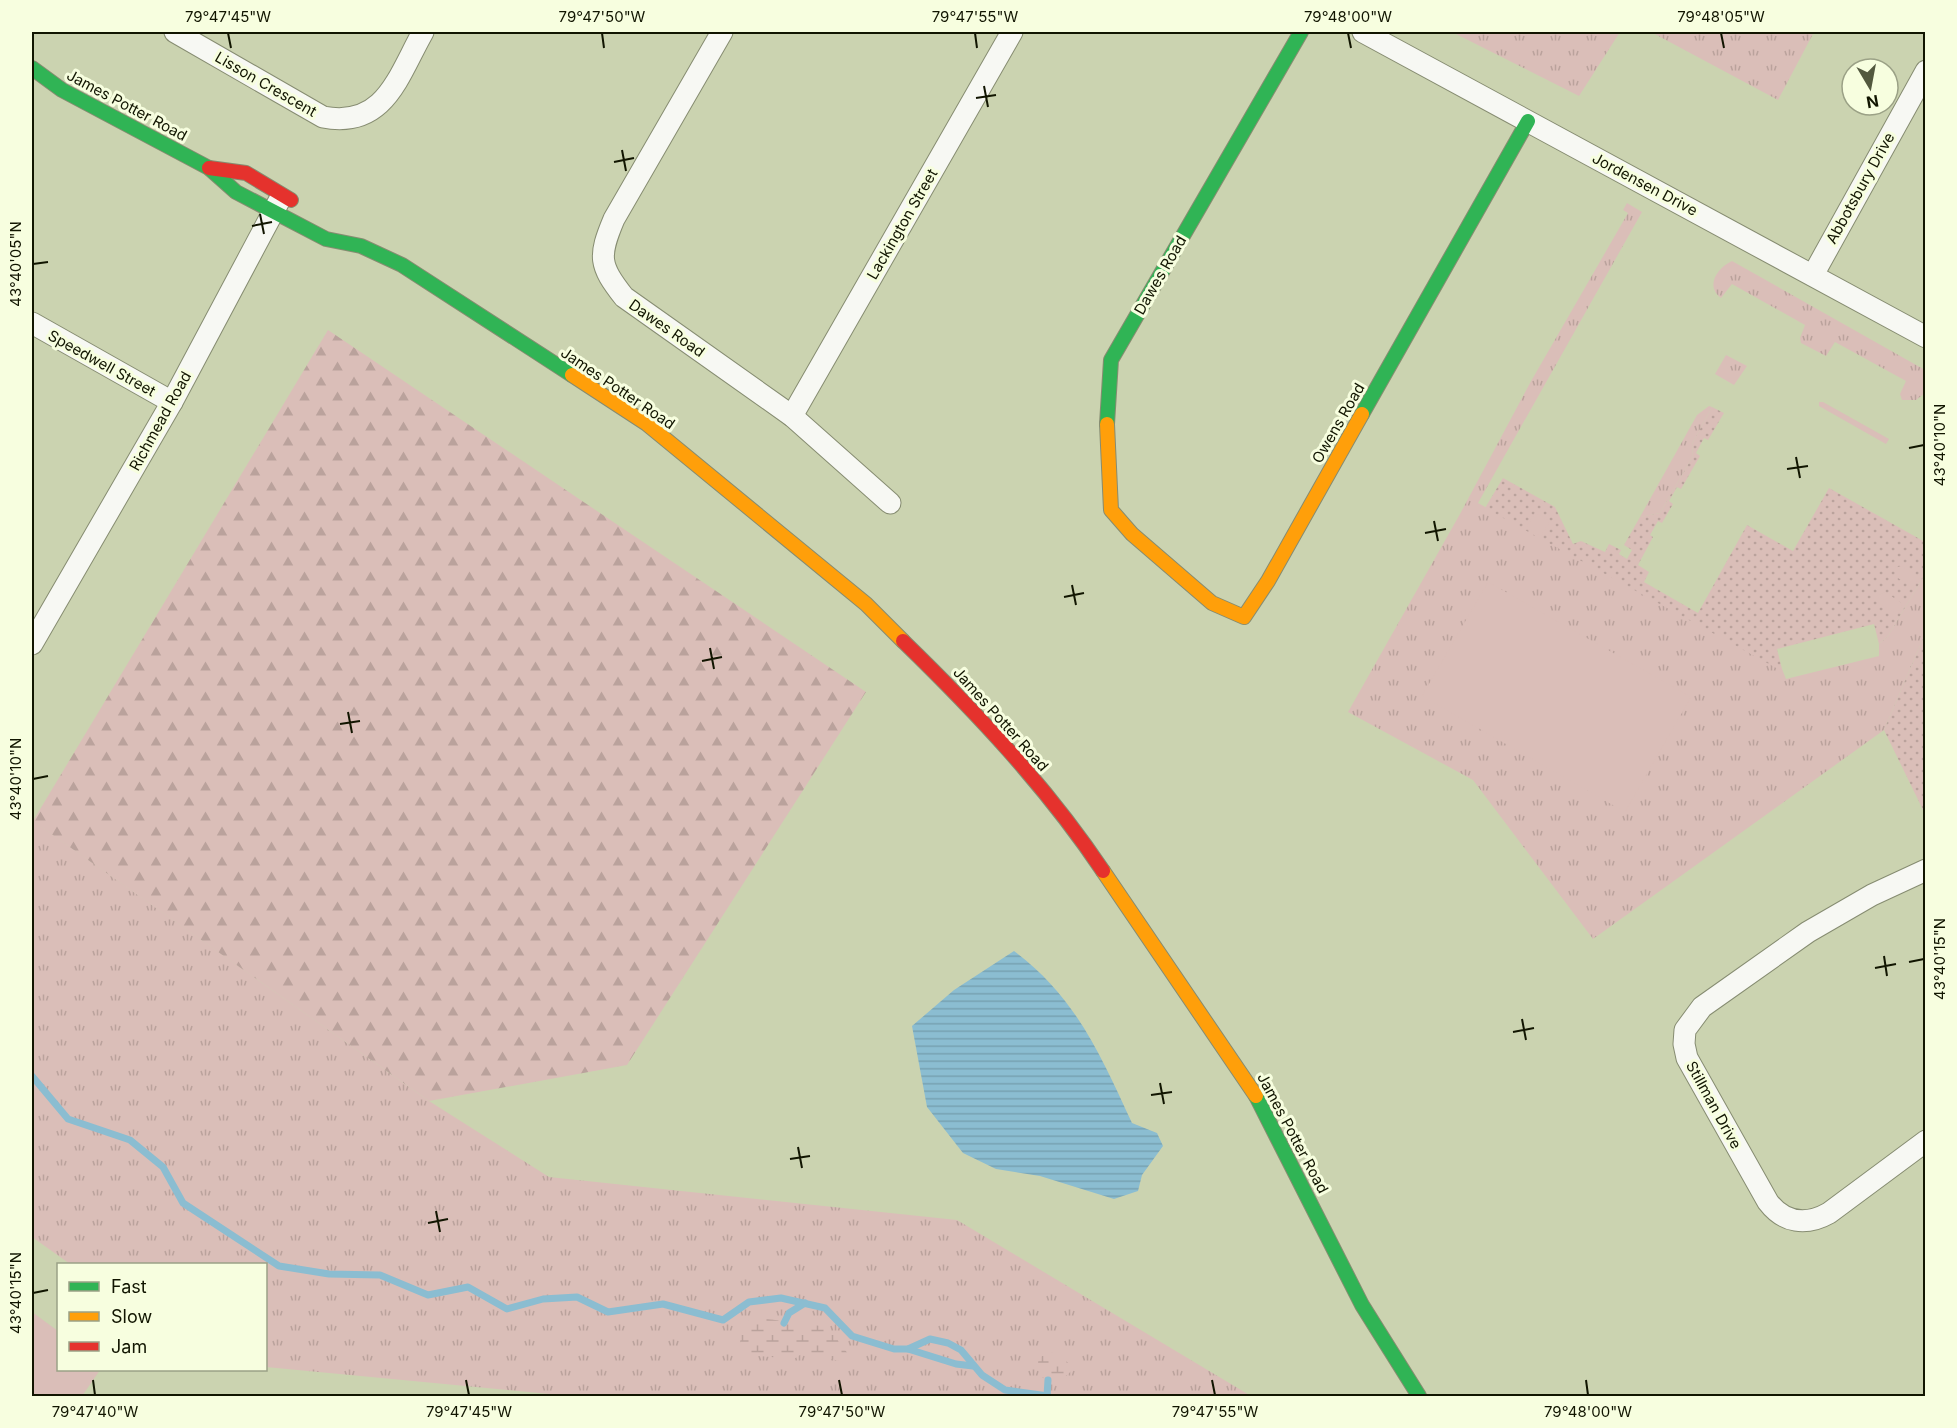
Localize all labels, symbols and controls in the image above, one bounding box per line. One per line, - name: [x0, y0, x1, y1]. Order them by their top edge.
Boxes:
- text: 79°47'45"W: [185, 7, 271, 26]
- text: 79°47'50"W: [559, 7, 646, 26]
- text: 79°47'55"W: [932, 7, 1018, 26]
- text: 79°48'00"W: [1304, 7, 1392, 26]
- text: 79°48'05"W: [1677, 7, 1765, 26]
- street label: Lisson Crescent: [212, 47, 320, 121]
- north arrow: [1840, 57, 1900, 117]
- street label: James Potter Road: [64, 65, 190, 145]
- text: N: [1865, 91, 1880, 113]
- street label: Abbotsbury Drive: [1822, 129, 1898, 247]
- street label: Jordensen Drive: [1589, 148, 1701, 220]
- street label: Lackington Street: [863, 165, 941, 283]
- text: 43°40'05"N: [6, 221, 25, 307]
- street label: Dawes Road: [1130, 232, 1190, 318]
- street label: Dawes Road: [625, 295, 709, 361]
- street label: Speedwell Street: [45, 326, 159, 400]
- street label: James Potter Road: [557, 343, 679, 433]
- street label: Richmead Road: [125, 368, 195, 474]
- street label: Owens Road: [1307, 380, 1369, 466]
- text: 43°40'10"N: [1930, 404, 1949, 486]
- street label: James Potter Road: [949, 663, 1053, 775]
- text: 43°40'10"N: [6, 738, 25, 820]
- text: 43°40'15"N: [1930, 918, 1949, 1000]
- street label: Stillman Drive: [1682, 1058, 1746, 1152]
- street label: James Potter Road: [1253, 1070, 1333, 1196]
- text: 43°40'15"N: [6, 1252, 25, 1334]
- legend: [57, 1263, 267, 1371]
- text: Fast: [111, 1276, 147, 1297]
- text: Slow: [111, 1306, 152, 1327]
- text: Jam: [111, 1336, 147, 1357]
- text: 79°47'40"W: [52, 1402, 138, 1421]
- text: 79°47'45"W: [426, 1402, 512, 1421]
- text: 79°47'50"W: [799, 1402, 886, 1421]
- text: 79°47'55"W: [1172, 1402, 1258, 1421]
- text: 79°48'00"W: [1544, 1402, 1632, 1421]

